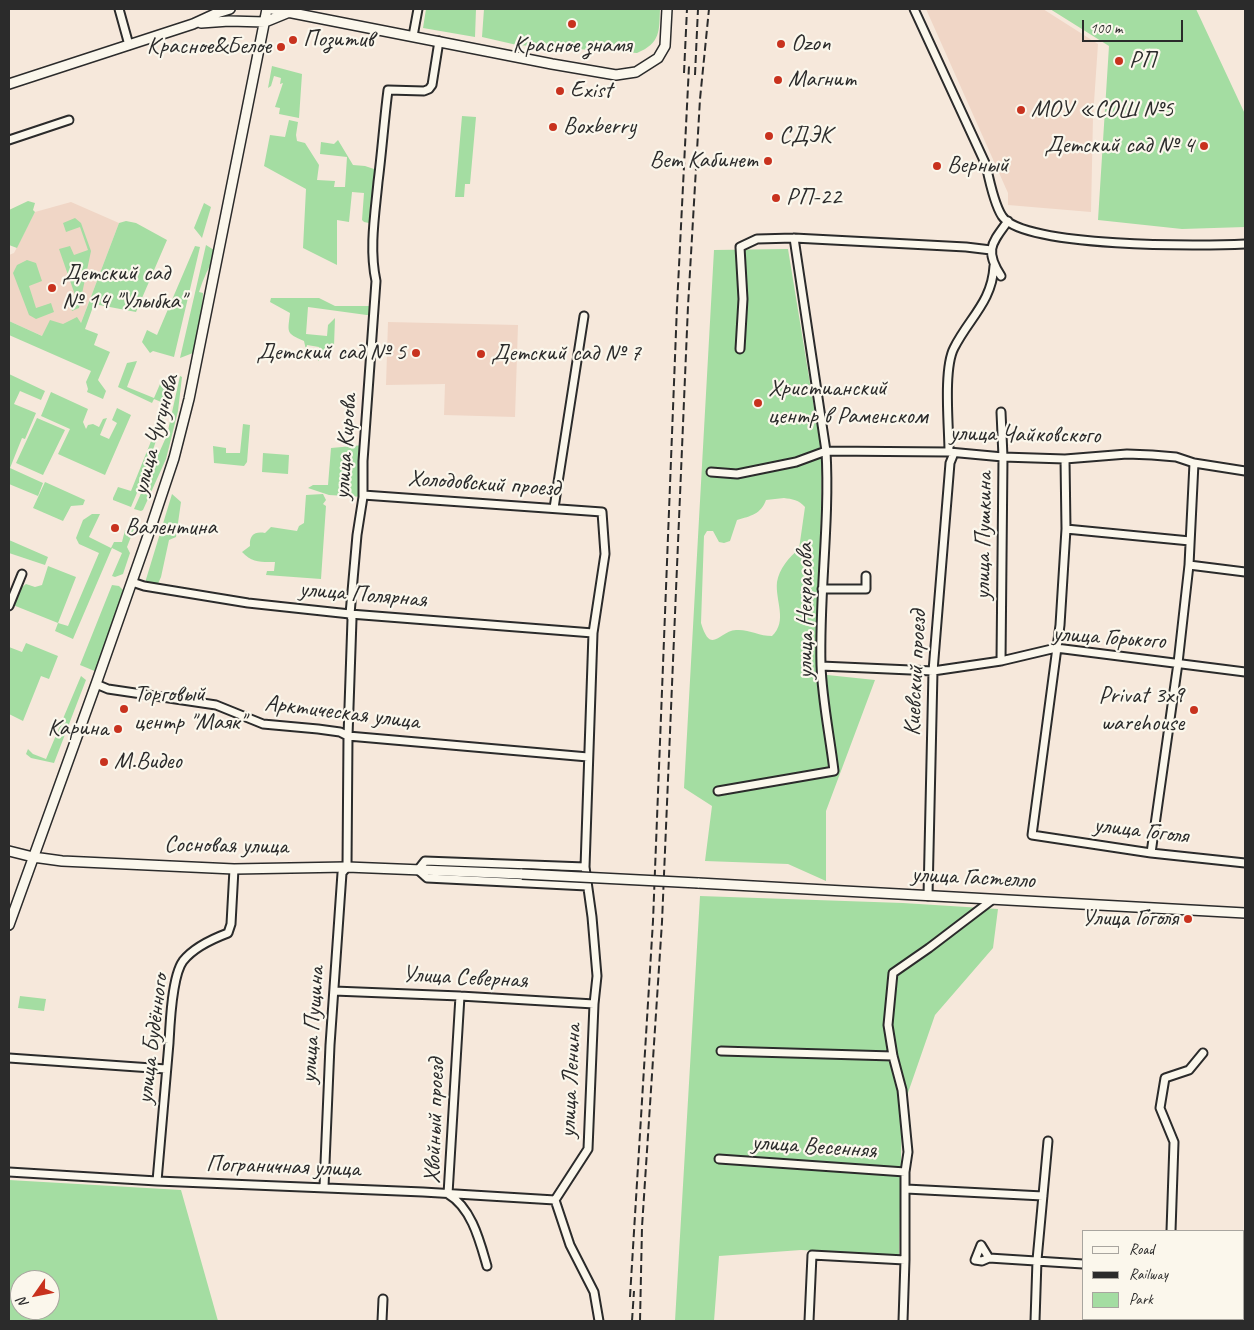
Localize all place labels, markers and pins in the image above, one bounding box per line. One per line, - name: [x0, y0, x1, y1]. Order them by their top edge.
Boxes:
- marker: Красное знамя: [566, 18, 578, 30]
- place label: Позитив: [303, 26, 373, 54]
- place label: Ozon: [791, 30, 830, 58]
- place label: Красное знамя: [513, 32, 631, 60]
- place label: Красное&Белое: [147, 33, 271, 61]
- marker: Позитив: [287, 34, 299, 46]
- marker: Ozon: [775, 38, 787, 50]
- marker: Красное&Белое: [275, 41, 287, 53]
- place label: РП: [1129, 47, 1155, 75]
- marker: РП: [1113, 55, 1125, 67]
- place label: Магнит: [788, 66, 856, 94]
- marker: Магнит: [772, 74, 784, 86]
- place label: Exist: [570, 77, 612, 105]
- marker: Exist: [554, 85, 566, 97]
- place label: МОУ «СОШ №5: [1031, 96, 1173, 124]
- marker: МОУ «СОШ №5: [1015, 104, 1027, 116]
- place label: Boxberry: [563, 113, 636, 141]
- marker: Boxberry: [547, 121, 559, 133]
- place label: СДЭК: [779, 122, 832, 150]
- marker: СДЭК: [763, 130, 775, 142]
- place label: Детский сад № 4: [1044, 132, 1194, 160]
- marker: Детский сад № 4: [1198, 140, 1210, 152]
- place label: Вет Кабинет: [649, 147, 758, 175]
- place label: Верный: [947, 152, 1008, 180]
- marker: Вет Кабинет: [762, 155, 774, 167]
- marker: Верный: [931, 160, 943, 172]
- place label: РП-22: [786, 184, 841, 212]
- marker: РП-22: [770, 192, 782, 204]
- place label: Детский сад № 14 "Улыбка": [62, 260, 186, 316]
- marker: Детский сад № 14 "Улыбка": [46, 282, 58, 294]
- place label: Детский сад № 5: [256, 339, 406, 367]
- place label: Детский сад № 7: [491, 340, 641, 368]
- marker: Детский сад № 5: [410, 347, 422, 359]
- marker: Детский сад № 7: [475, 348, 487, 360]
- place label: Христианский центр в Раменском: [768, 375, 928, 431]
- marker: Христианский центр в Раменском: [752, 397, 764, 409]
- place label: Валентина: [125, 514, 217, 542]
- marker: Валентина: [109, 522, 121, 534]
- place label: Торговый центр "Маяк": [134, 681, 245, 737]
- place label: Privat 3x9 warehouse: [1098, 682, 1184, 738]
- marker: Торговый центр "Маяк": [118, 703, 130, 715]
- marker: Privat 3x9 warehouse: [1188, 704, 1200, 716]
- place label: Карина: [48, 715, 108, 743]
- marker: Карина: [112, 723, 124, 735]
- place label: М.Видео: [114, 748, 182, 776]
- marker: М.Видео: [98, 756, 110, 768]
- place label: Улица Гоголя: [1082, 905, 1178, 933]
- marker: Улица Гоголя: [1182, 913, 1194, 925]

